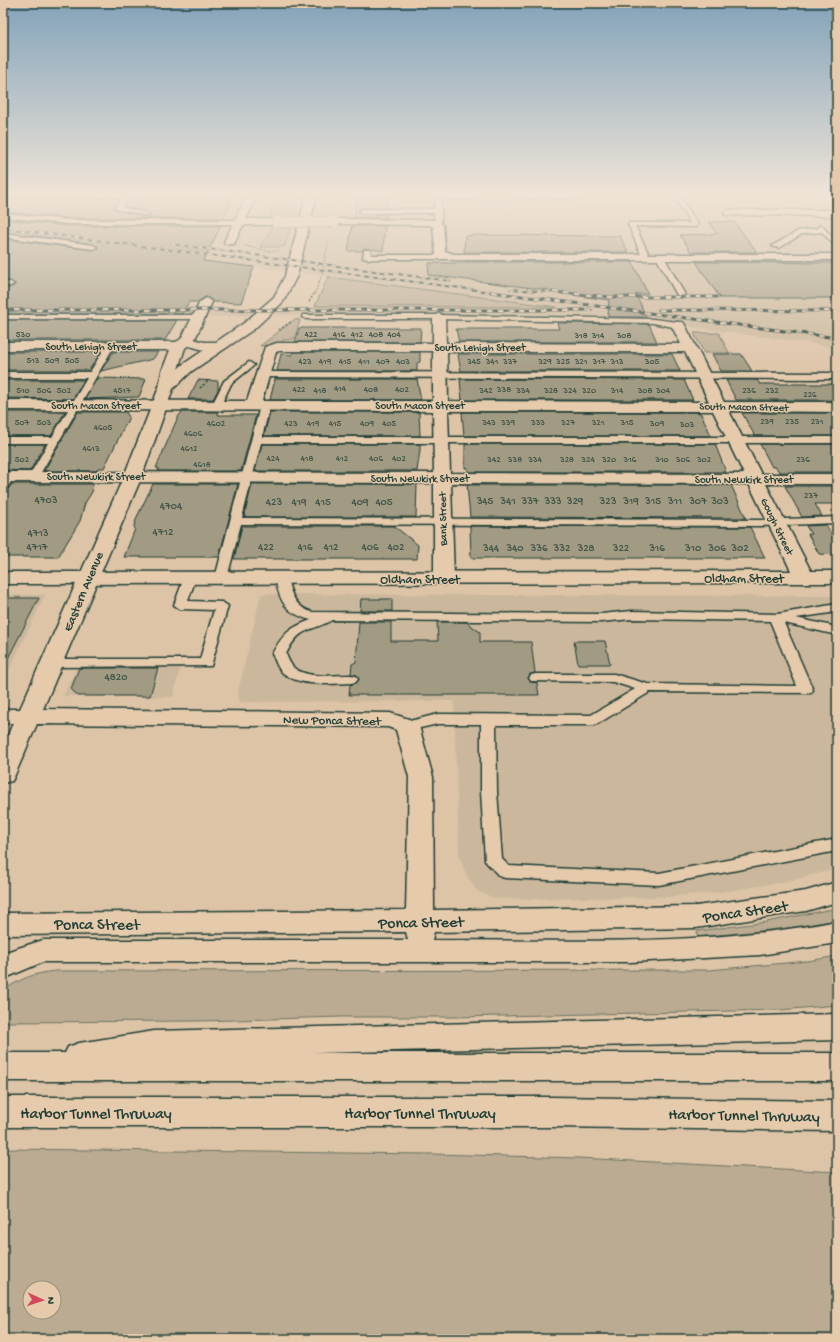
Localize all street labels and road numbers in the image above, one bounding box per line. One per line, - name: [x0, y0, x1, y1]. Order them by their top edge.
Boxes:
- street label: South Lehigh Street: [45, 342, 138, 354]
- street label: South Lehigh Street: [434, 343, 527, 355]
- street label: South Macon Street: [51, 401, 142, 413]
- street label: South Macon Street: [375, 401, 466, 413]
- street label: South Macon Street: [699, 401, 790, 415]
- street label: South Newkirk Street: [47, 472, 147, 484]
- street label: South Newkirk Street: [371, 474, 471, 486]
- street label: South Newkirk Street: [695, 475, 795, 487]
- street label: Bank Street: [438, 490, 450, 547]
- street label: Gough Street: [757, 496, 796, 559]
- street label: Eastern Avenue: [61, 550, 108, 634]
- street label: Oldham Street: [704, 572, 785, 587]
- street label: Oldham Street: [380, 573, 461, 588]
- street label: New Ponca Street: [283, 713, 383, 730]
- street label: Ponca Street: [701, 898, 791, 929]
- street label: Ponca Street: [377, 914, 465, 935]
- street label: Ponca Street: [53, 917, 141, 936]
- street label: Harbor Tunnel Thruway: [20, 1106, 172, 1125]
- street label: Harbor Tunnel Thruway: [344, 1106, 496, 1125]
- street label: Harbor Tunnel Thruway: [668, 1107, 820, 1128]

